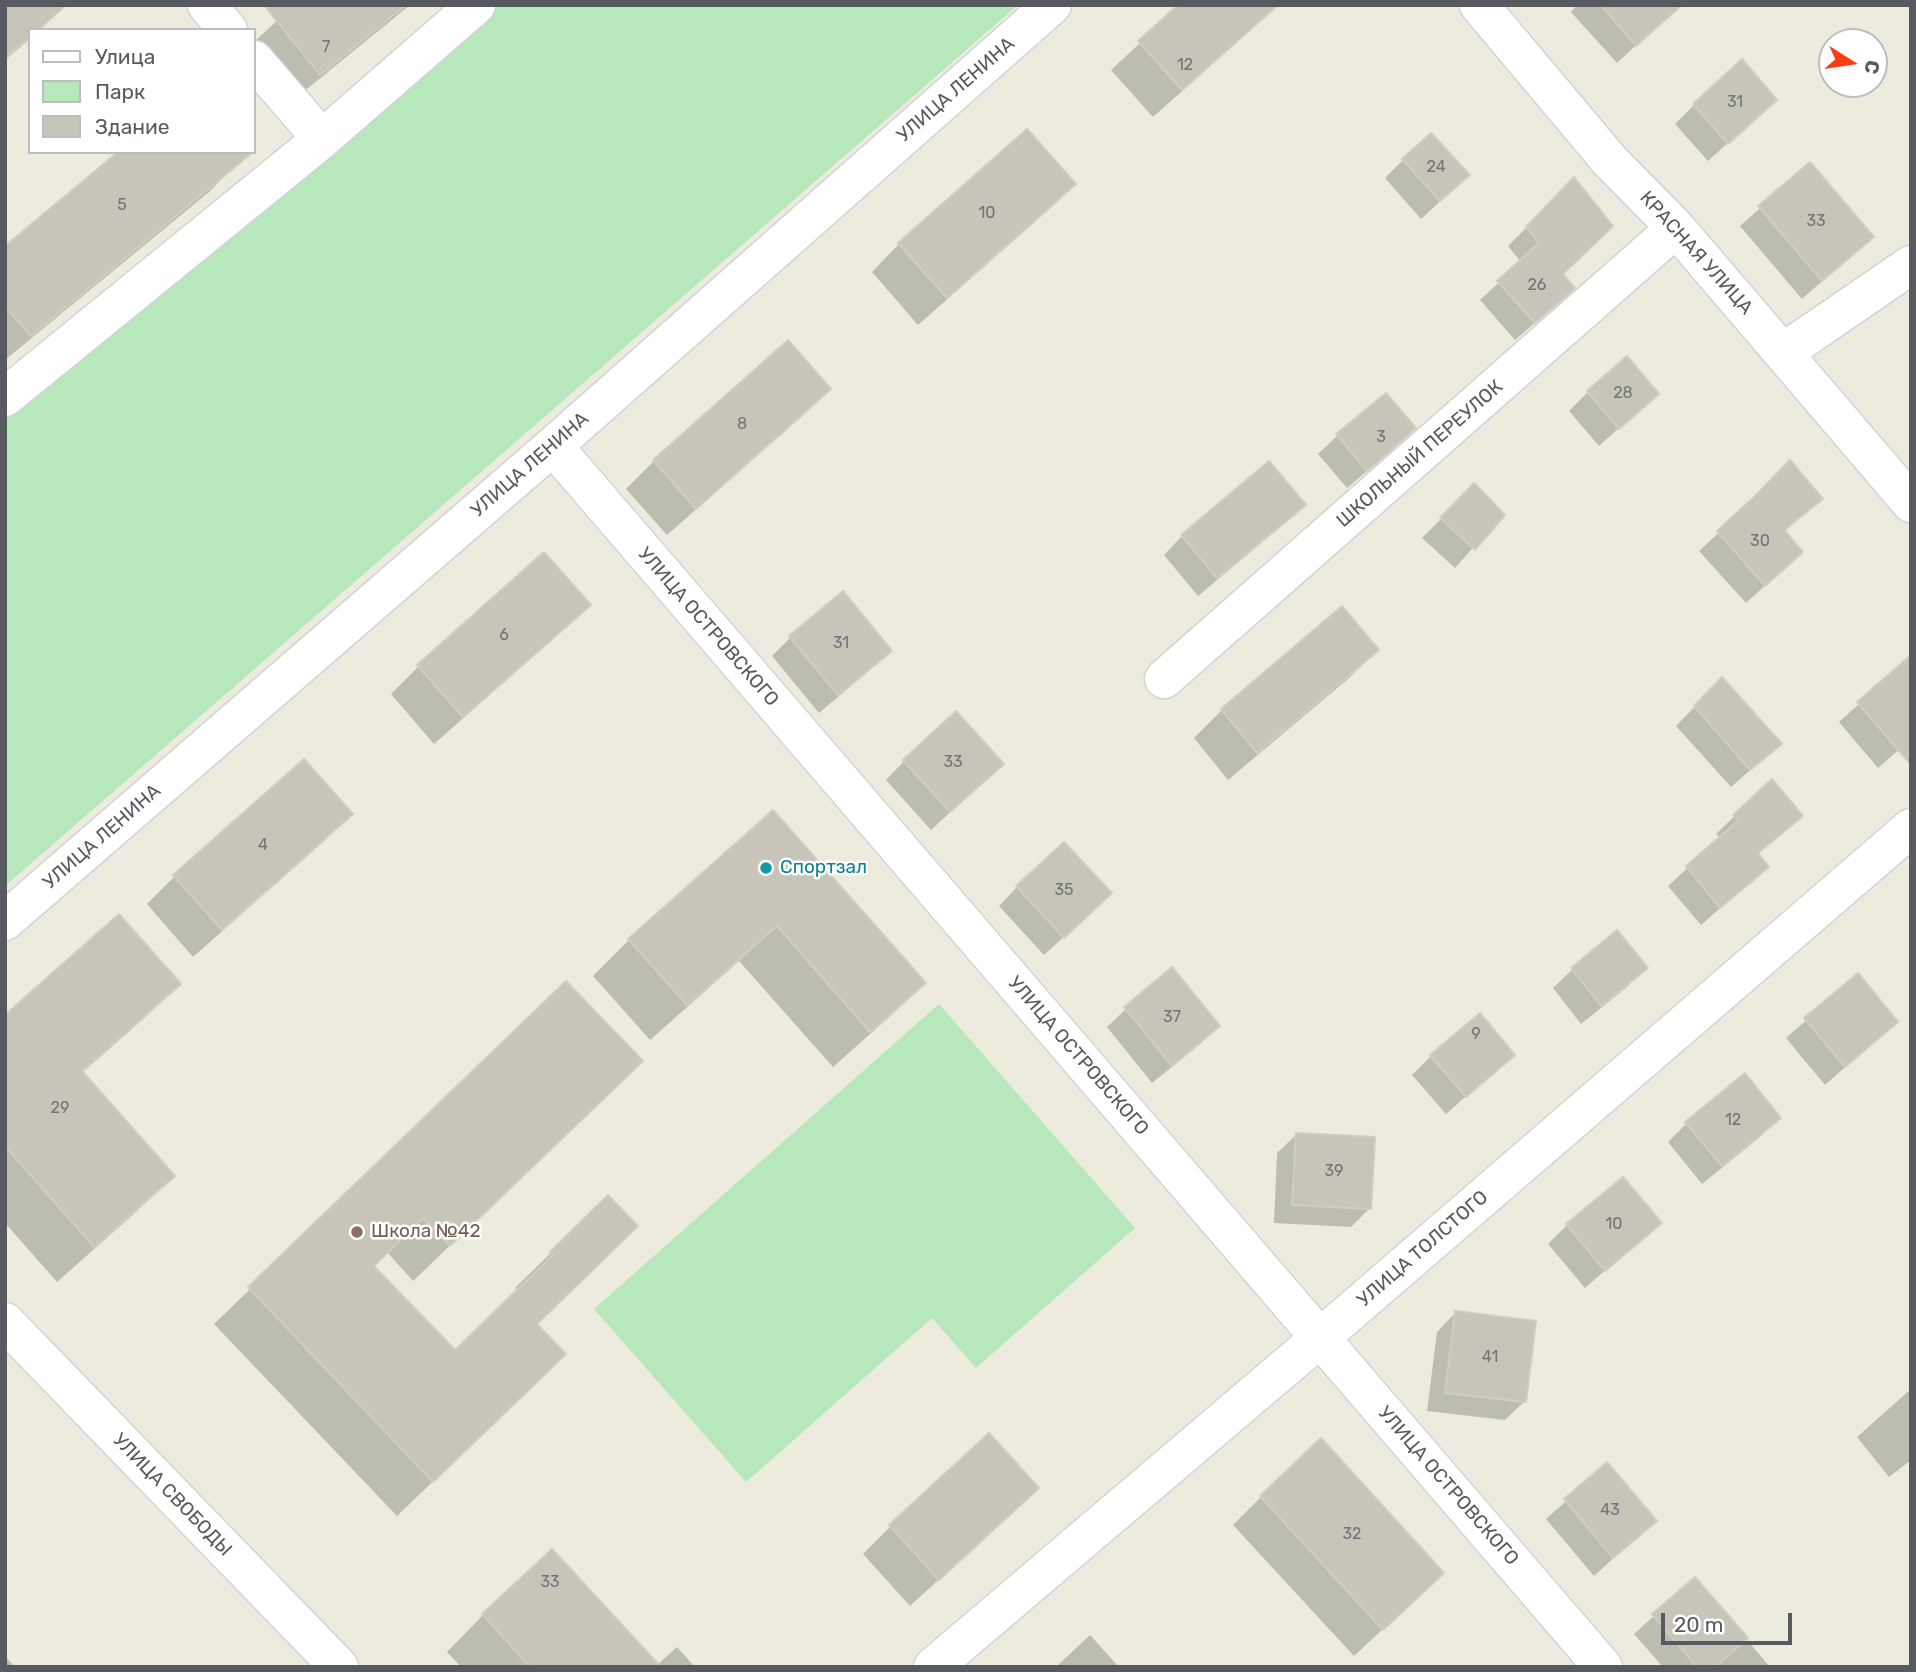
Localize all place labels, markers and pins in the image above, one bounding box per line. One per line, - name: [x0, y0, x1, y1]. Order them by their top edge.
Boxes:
- place label: Спортзал: [780, 857, 867, 879]
- marker: Спортзал: [758, 860, 774, 876]
- place label: Школа №42: [371, 1221, 481, 1243]
- marker: Школа №42: [349, 1224, 365, 1240]

